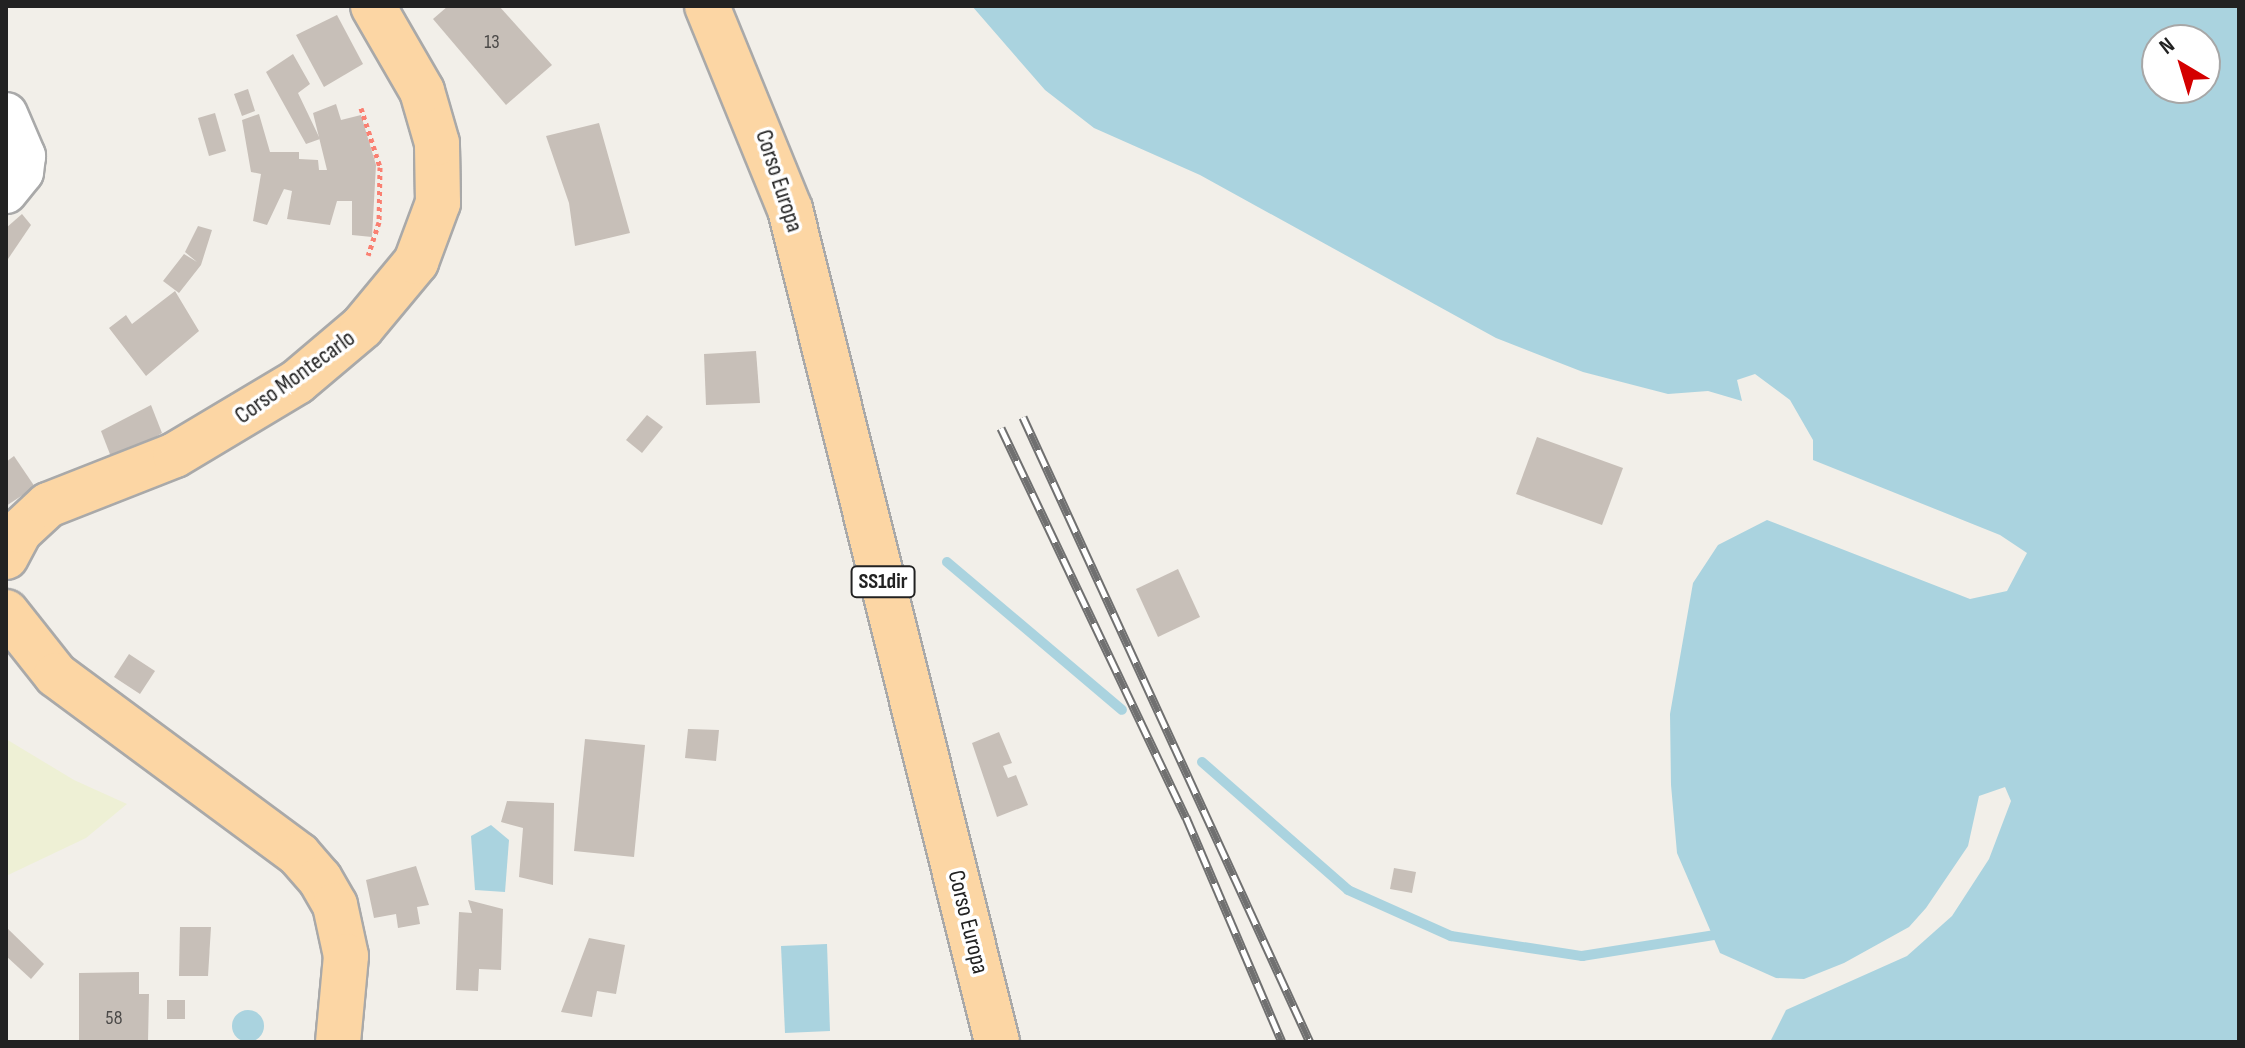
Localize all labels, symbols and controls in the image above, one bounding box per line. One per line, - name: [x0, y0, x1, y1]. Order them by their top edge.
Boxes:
- north arrow: [2141, 24, 2221, 104]
- house number: 13: [484, 30, 500, 54]
- text: N: [2154, 32, 2180, 61]
- street label: Corso Europa: [749, 126, 809, 236]
- street label: Corso Montecarlo: [229, 324, 361, 430]
- road number: SS1dir: [849, 564, 917, 600]
- street label: Corso Europa: [941, 867, 995, 977]
- house number: 58: [106, 1006, 122, 1030]

